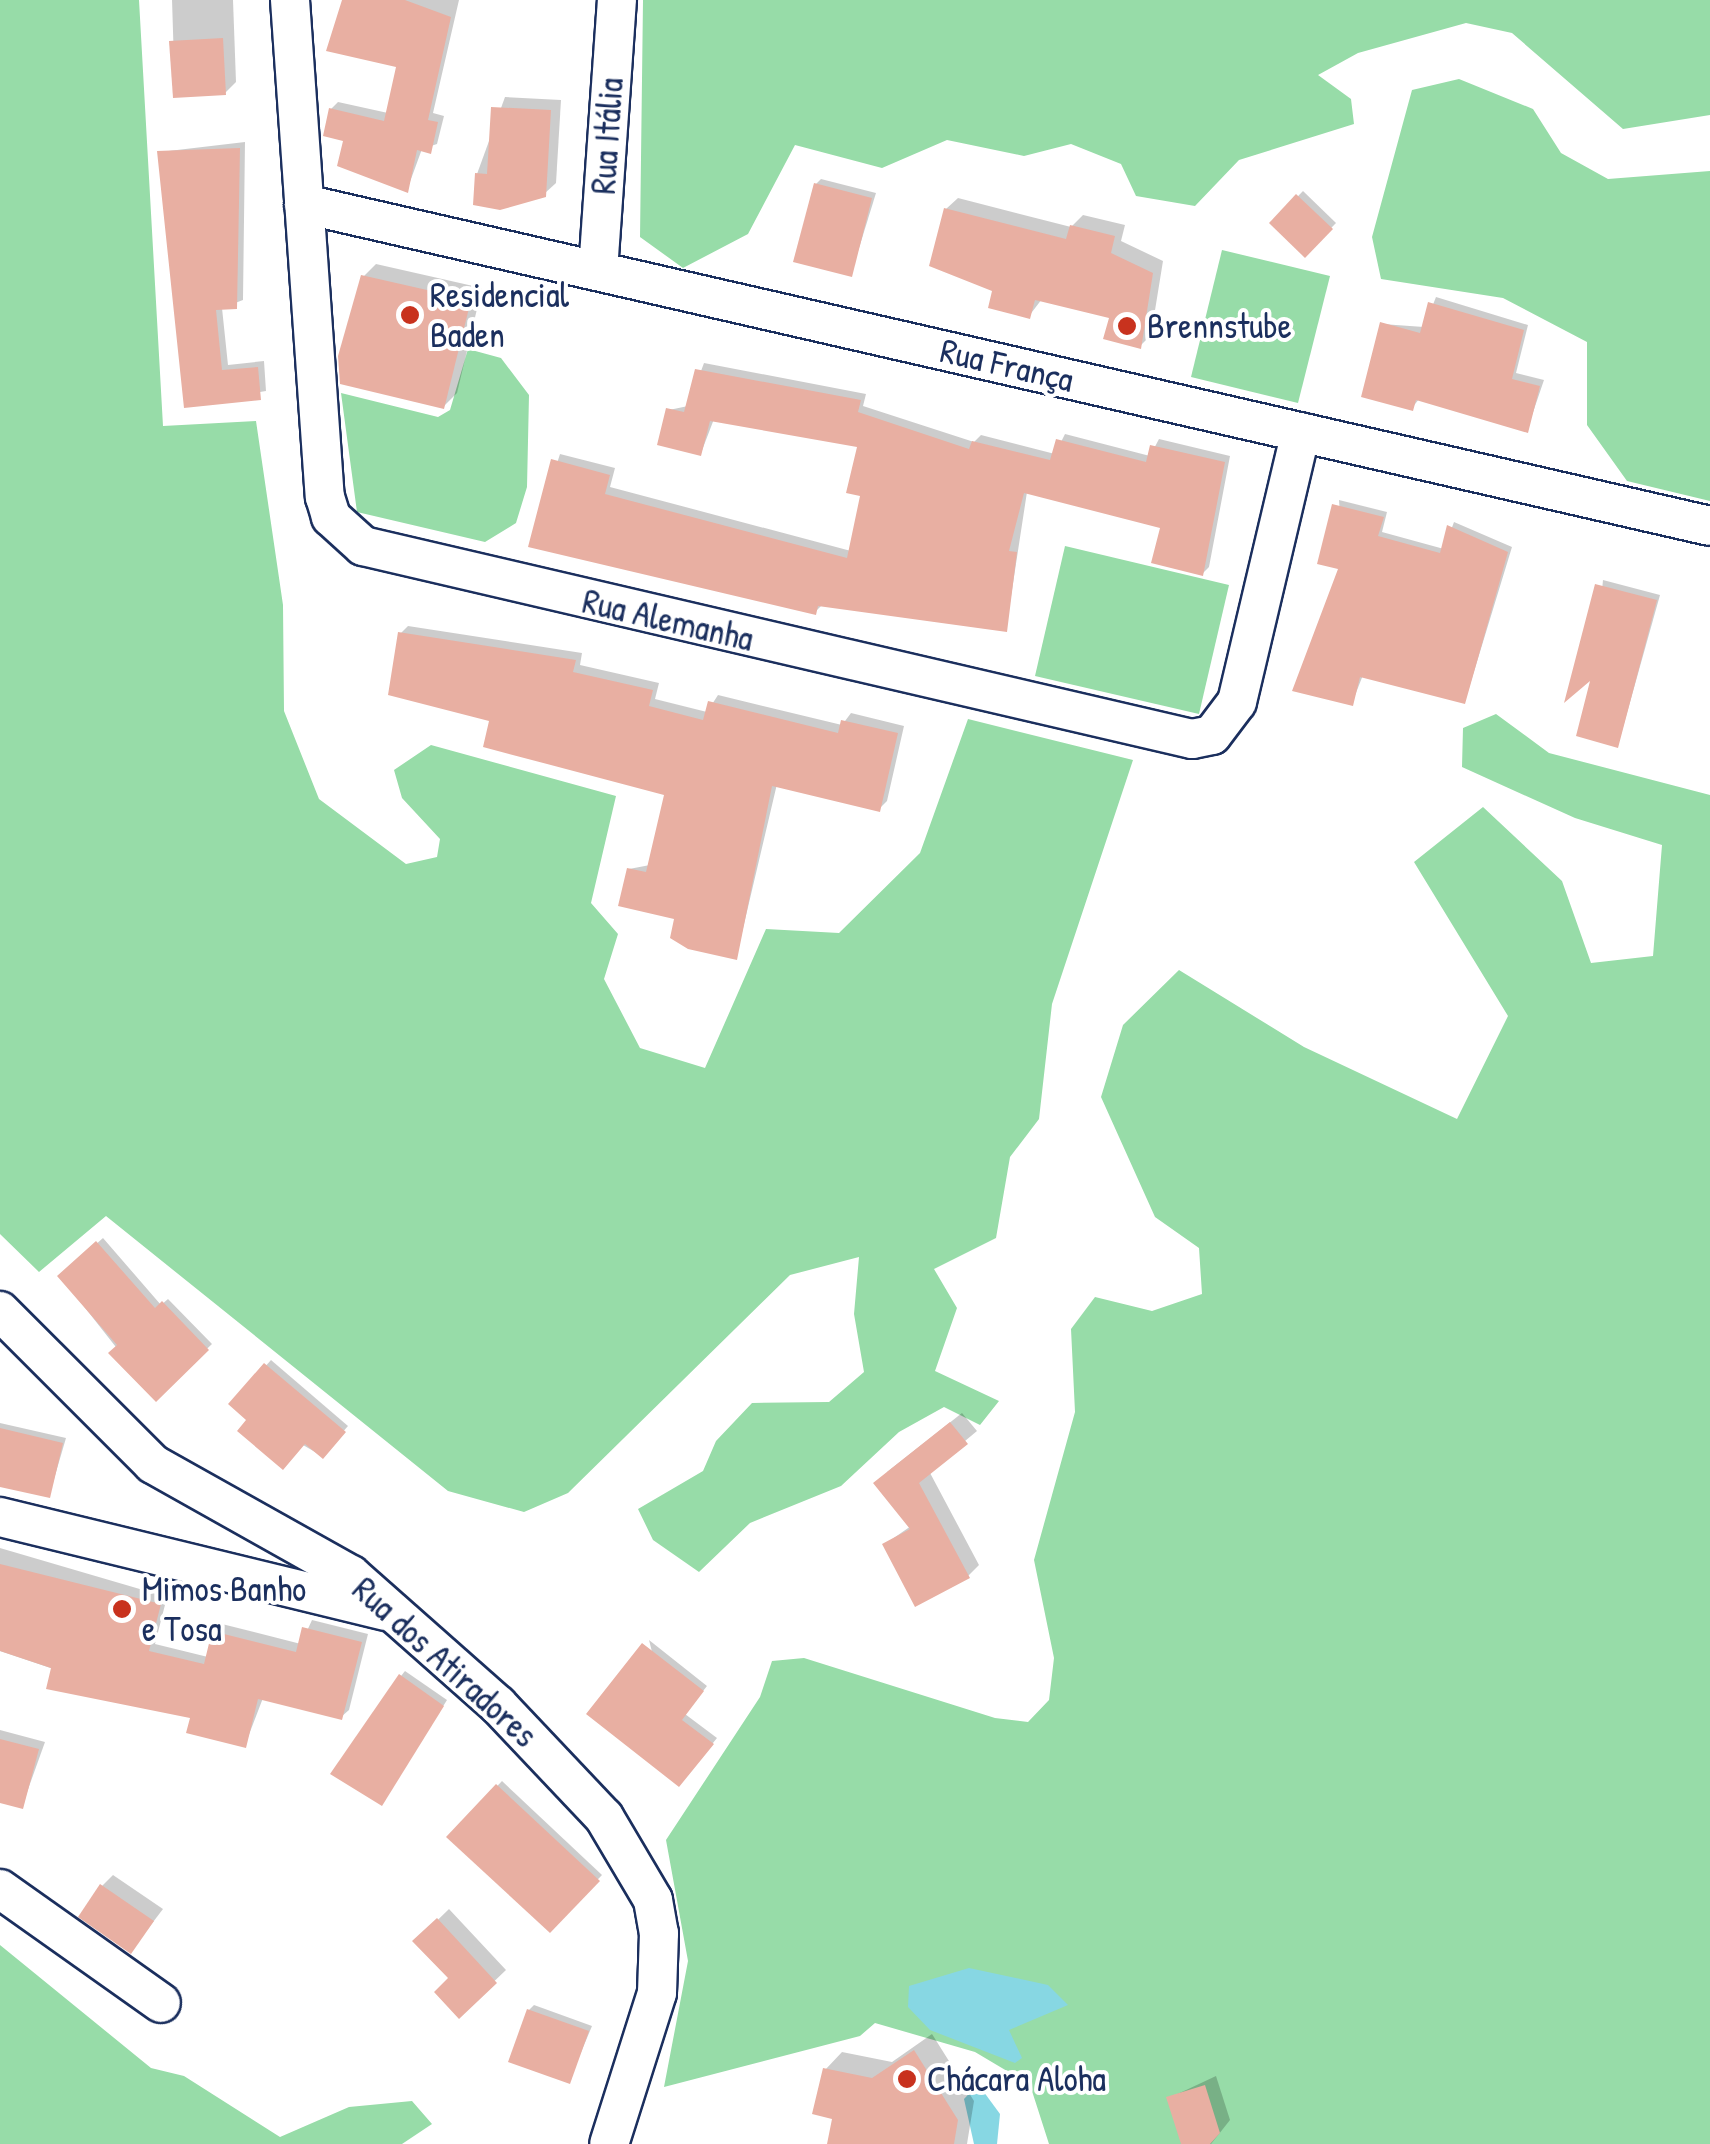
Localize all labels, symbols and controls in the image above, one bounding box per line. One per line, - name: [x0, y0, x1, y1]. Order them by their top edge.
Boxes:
- street label: Rua Itália: [582, 76, 632, 196]
- place label: Residencial Baden: [430, 274, 569, 356]
- marker: Residencial Baden: [399, 304, 421, 326]
- place label: Brennstube: [1147, 305, 1292, 347]
- marker: Brennstube: [1116, 315, 1138, 337]
- street label: Rua França: [936, 329, 1078, 401]
- street label: Rua Alemanha: [579, 580, 757, 660]
- place label: Mimos Banho e Tosa: [142, 1568, 306, 1650]
- street label: Rua dos Atiradores: [344, 1568, 546, 1756]
- marker: Mimos Banho e Tosa: [111, 1598, 133, 1620]
- place label: Chácara Aloha: [927, 2058, 1106, 2100]
- marker: Chácara Aloha: [896, 2068, 918, 2090]

